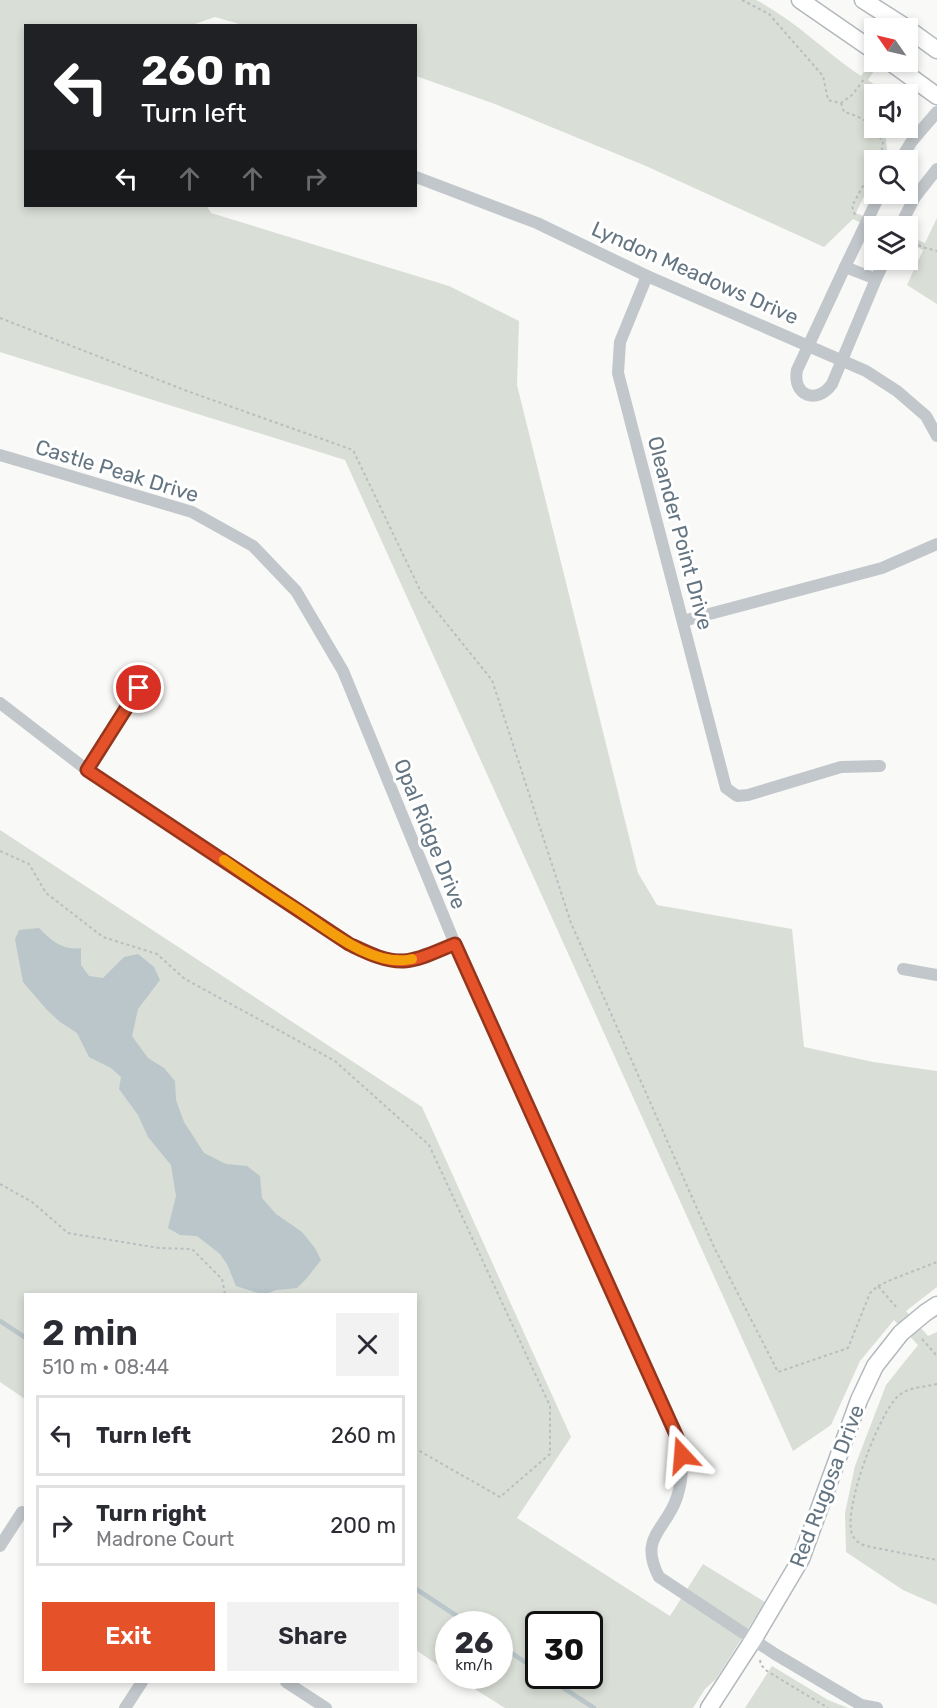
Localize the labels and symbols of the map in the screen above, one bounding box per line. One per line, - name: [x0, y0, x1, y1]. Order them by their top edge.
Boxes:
- north arrow: [864, 18, 918, 72]
- street label: Lyndon Meadows Drive: [588, 216, 803, 329]
- street label: Oleander Point Drive: [643, 433, 718, 632]
- street label: Castle Peak Drive: [32, 434, 202, 507]
- pin: [113, 662, 164, 713]
- street label: Opal Ridge Drive: [389, 755, 472, 913]
- street label: Red Rugosa Drive: [784, 1401, 869, 1571]
- position arrow: [650, 1423, 714, 1487]
- speed limit sign: 30: [525, 1611, 603, 1689]

